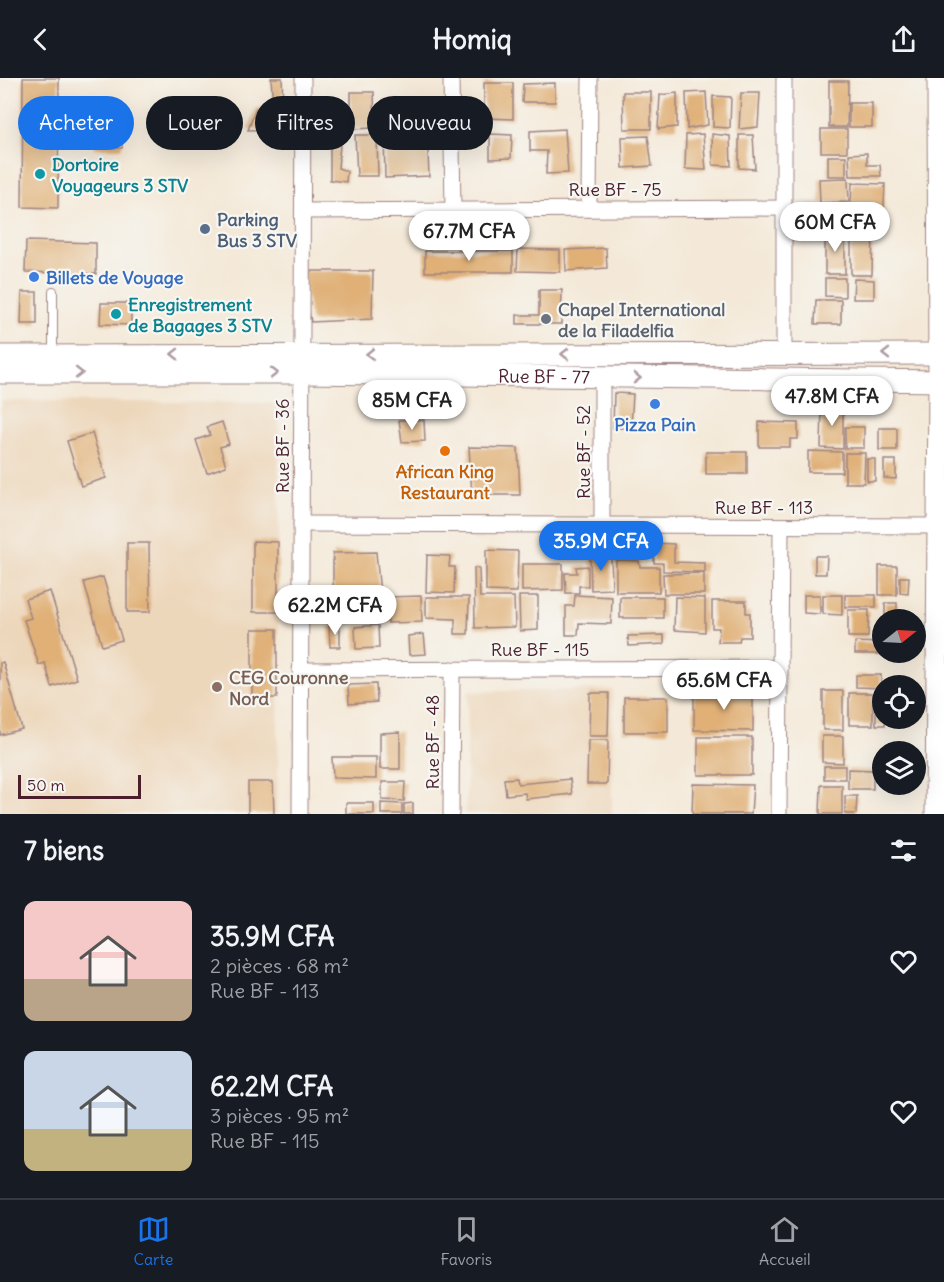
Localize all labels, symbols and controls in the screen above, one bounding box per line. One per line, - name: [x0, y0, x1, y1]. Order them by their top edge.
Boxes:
- text: Homiq: [432, 22, 512, 56]
- icon: back: [24, 23, 57, 56]
- icon: share: [887, 23, 920, 56]
- chip: Acheter: [18, 96, 134, 150]
- chip: Louer: [146, 96, 243, 150]
- chip: Filtres: [255, 96, 355, 150]
- chip: Nouveau: [367, 96, 493, 150]
- place label: Dortoire Voyageurs 3 STV: [52, 153, 189, 197]
- marker: Dortoire Voyageurs 3 STV: [33, 167, 47, 181]
- street label: Rue BF - 75: [568, 178, 662, 201]
- pin: 60M CFA: [780, 202, 890, 253]
- place label: Parking Bus 3 STV: [217, 208, 298, 252]
- text: 60M CFA: [794, 209, 876, 234]
- pin: 67.7M CFA: [400, 211, 538, 262]
- text: 67.7M CFA: [423, 218, 515, 243]
- marker: Parking Bus 3 STV: [198, 222, 212, 236]
- place label: Billets de Voyage: [46, 266, 184, 289]
- marker: Billets de Voyage: [27, 270, 41, 284]
- place label: Enregistrement de Bagages 3 STV: [128, 293, 273, 337]
- place label: Chapel International de la Filadelfia: [558, 298, 725, 342]
- marker: Enregistrement de Bagages 3 STV: [109, 307, 123, 321]
- marker: Chapel International de la Filadelfia: [539, 312, 553, 326]
- one-way arrow: [170, 348, 179, 361]
- one-way arrow: [365, 348, 374, 360]
- one-way arrow: [560, 348, 569, 360]
- one-way arrow: [881, 348, 890, 360]
- street label: Rue BF - 77: [498, 364, 590, 388]
- one-way arrow: [75, 367, 84, 379]
- one-way arrow: [270, 367, 279, 379]
- one-way arrow: [633, 372, 642, 385]
- pin: 47.8M CFA: [763, 376, 901, 427]
- pin: 85M CFA: [357, 380, 467, 431]
- text: 47.8M CFA: [785, 383, 879, 408]
- text: 85M CFA: [372, 387, 452, 412]
- marker: Pizza Pain: [648, 397, 662, 411]
- street label: Rue BF - 36: [271, 399, 294, 493]
- street label: Rue BF - 52: [572, 405, 595, 499]
- place label: Pizza Pain: [614, 413, 696, 436]
- marker: African King Restaurant: [438, 444, 452, 458]
- place label: African King Restaurant: [396, 460, 494, 504]
- street label: Rue BF - 113: [715, 496, 813, 519]
- pin: 35.9M CFA: [532, 521, 670, 572]
- text: 35.9M CFA: [553, 528, 649, 553]
- pin: 62.2M CFA: [266, 585, 404, 636]
- text: 62.2M CFA: [288, 592, 382, 617]
- north arrow: [872, 609, 926, 663]
- map controls: [872, 609, 926, 795]
- street label: Rue BF - 115: [491, 638, 589, 661]
- pin: 65.6M CFA: [655, 660, 793, 711]
- place label: CEG Couronne Nord: [229, 666, 349, 710]
- text: 65.6M CFA: [676, 667, 772, 692]
- button: locate: [872, 675, 926, 729]
- marker: CEG Couronne Nord: [210, 680, 224, 694]
- street label: Rue BF - 48: [421, 695, 444, 789]
- button: layers: [872, 741, 926, 795]
- scale bar: [18, 772, 141, 800]
- text: 50 m: [27, 775, 65, 795]
- text: 7 biens: [24, 834, 104, 867]
- icon: filters: [887, 834, 920, 867]
- text: 35.9M CFA: [210, 920, 335, 953]
- icon: home: [72, 925, 144, 997]
- icon: heart: [887, 945, 920, 978]
- text: 2 pièces · 68 m²: [210, 953, 349, 978]
- text: Rue BF - 113: [210, 978, 319, 1003]
- text: 62.2M CFA: [210, 1070, 333, 1103]
- icon: home: [72, 1075, 144, 1147]
- icon: heart: [887, 1095, 920, 1128]
- text: 3 pièces · 95 m²: [210, 1103, 349, 1128]
- text: Rue BF - 115: [210, 1128, 320, 1153]
- tab: Carte: [134, 1213, 173, 1269]
- tab: Favoris: [440, 1213, 492, 1269]
- tab: Accueil: [759, 1213, 810, 1269]

